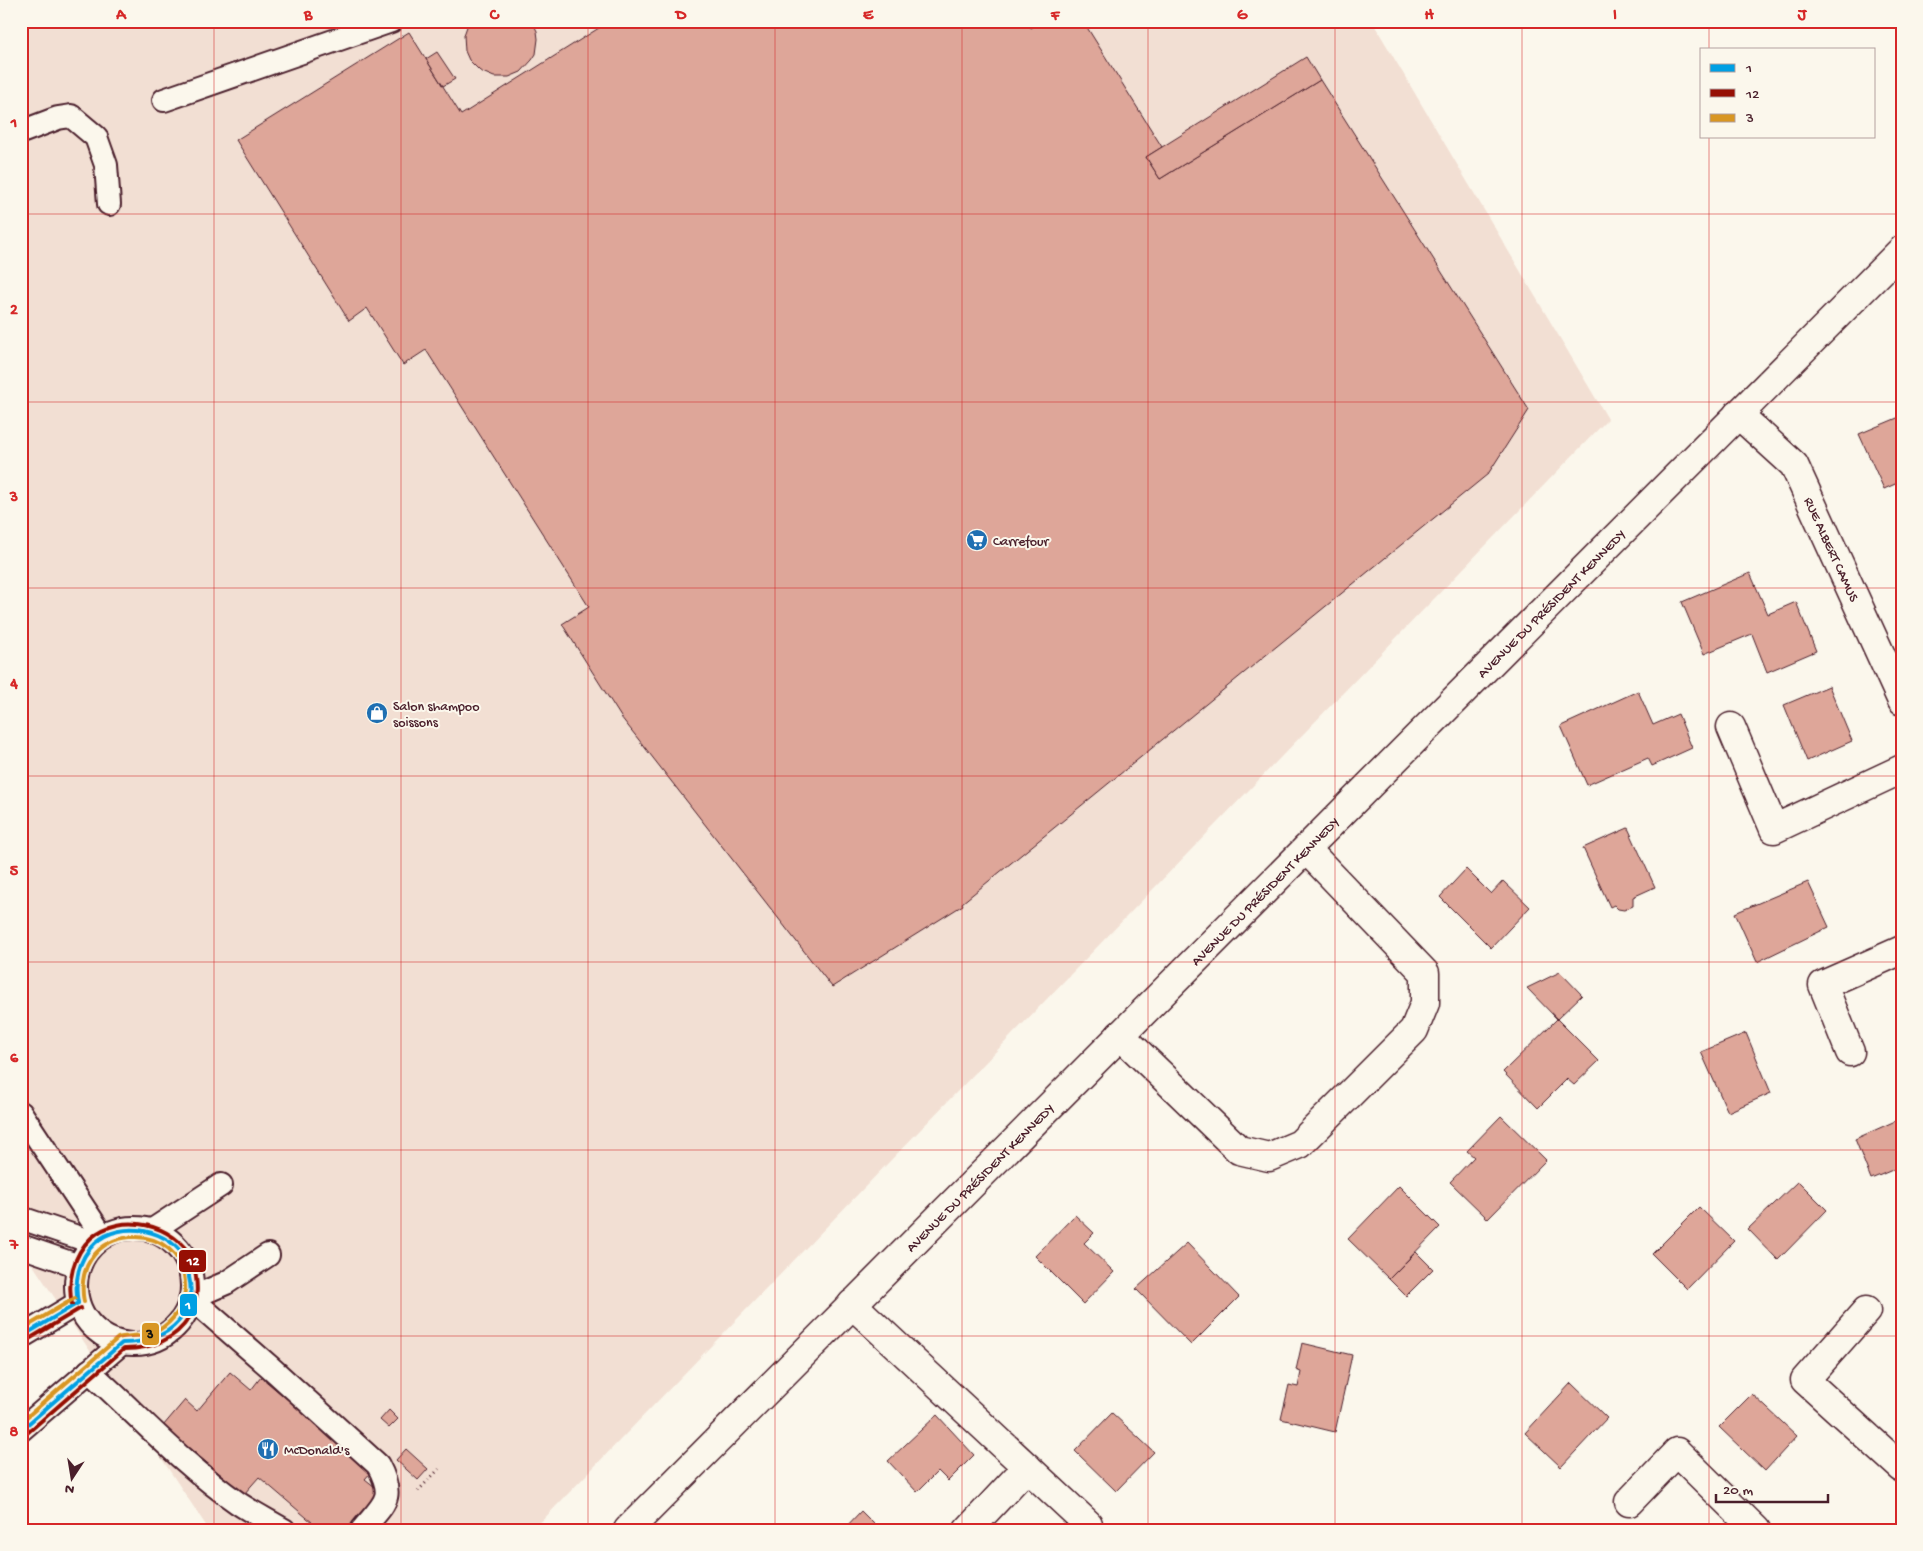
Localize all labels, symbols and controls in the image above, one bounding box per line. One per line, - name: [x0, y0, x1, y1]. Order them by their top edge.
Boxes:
- text: A: [115, 7, 127, 26]
- text: B: [303, 7, 313, 26]
- text: C: [489, 7, 500, 26]
- text: D: [674, 7, 687, 26]
- text: E: [863, 7, 874, 26]
- text: F: [1050, 7, 1061, 26]
- text: G: [1237, 7, 1248, 26]
- text: H: [1424, 7, 1434, 26]
- text: I: [1613, 7, 1617, 26]
- text: J: [1797, 7, 1808, 26]
- legend: [1700, 48, 1876, 138]
- text: 1: [1745, 60, 1752, 78]
- text: 12: [1745, 86, 1759, 104]
- text: 3: [1745, 110, 1754, 128]
- text: 1: [10, 115, 17, 134]
- text: 2: [10, 302, 18, 321]
- text: 3: [9, 489, 18, 508]
- street label: RUE ALBERT CAMUS: [1799, 495, 1862, 605]
- street label: AVENUE DU PRÉSIDENT KENNEDY: [1475, 527, 1630, 683]
- supermarket icon: Carrefour: [965, 528, 989, 552]
- place label: Carrefour: [993, 534, 1050, 551]
- text: 4: [9, 676, 18, 695]
- place label: Salon shampoo soissons: [393, 699, 479, 732]
- shop icon: Salon shampoo soissons: [365, 701, 389, 725]
- street label: AVENUE DU PRÉSIDENT KENNEDY: [1188, 814, 1344, 970]
- text: 5: [10, 863, 19, 882]
- text: 6: [10, 1050, 19, 1069]
- street label: AVENUE DU PRÉSIDENT KENNEDY: [903, 1101, 1059, 1257]
- text: 7: [9, 1237, 19, 1256]
- line badge: 12: [178, 1249, 207, 1273]
- text: 12: [186, 1254, 199, 1271]
- line badge: 1: [179, 1293, 198, 1317]
- text: 1: [184, 1298, 191, 1315]
- line badge: 3: [141, 1322, 160, 1346]
- text: 3: [145, 1327, 154, 1344]
- text: 8: [10, 1424, 19, 1443]
- restaurant icon: McDonald's: [256, 1437, 280, 1461]
- place label: McDonald's: [284, 1443, 350, 1460]
- north arrow: [48, 1454, 98, 1504]
- scale bar: [1716, 1471, 1828, 1503]
- text: N: [64, 1479, 76, 1498]
- text: 20 m: [1723, 1482, 1753, 1500]

